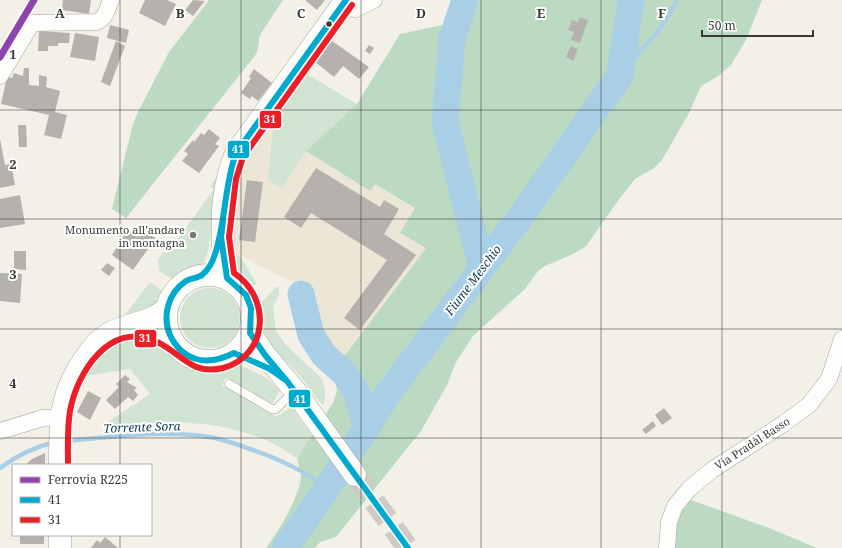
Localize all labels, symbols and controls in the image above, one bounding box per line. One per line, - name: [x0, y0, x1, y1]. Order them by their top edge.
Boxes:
- text: A: [55, 4, 65, 22]
- text: B: [176, 4, 185, 22]
- text: C: [297, 4, 306, 22]
- text: D: [416, 4, 426, 22]
- text: E: [537, 4, 546, 22]
- text: F: [658, 4, 666, 22]
- scale bar: [702, 12, 813, 38]
- text: 50 m: [708, 17, 736, 34]
- unlabelled marker: [324, 19, 334, 29]
- text: 1: [9, 45, 17, 63]
- line badge: 31: [259, 110, 282, 129]
- text: 31: [264, 111, 276, 126]
- line badge: 41: [227, 140, 250, 159]
- text: 41: [232, 141, 244, 156]
- text: 2: [9, 155, 17, 173]
- place label: Monumento all'andare in montagna: [65, 222, 185, 250]
- marker: Monumento all'andare in montagna: [188, 230, 198, 240]
- water label: Fiume Meschio: [440, 241, 505, 319]
- text: 3: [9, 265, 17, 283]
- line badge: 31: [134, 329, 157, 348]
- text: 31: [139, 330, 151, 345]
- text: 4: [9, 374, 17, 392]
- line badge: 41: [288, 389, 311, 408]
- text: 41: [294, 391, 306, 406]
- street label: Via Pradàl Basso: [712, 413, 792, 473]
- water label: Torrente Sora: [103, 417, 181, 437]
- legend: [12, 464, 152, 536]
- text: Ferrovia R225: [48, 471, 128, 488]
- text: 41: [48, 491, 61, 508]
- text: 31: [48, 511, 61, 528]

